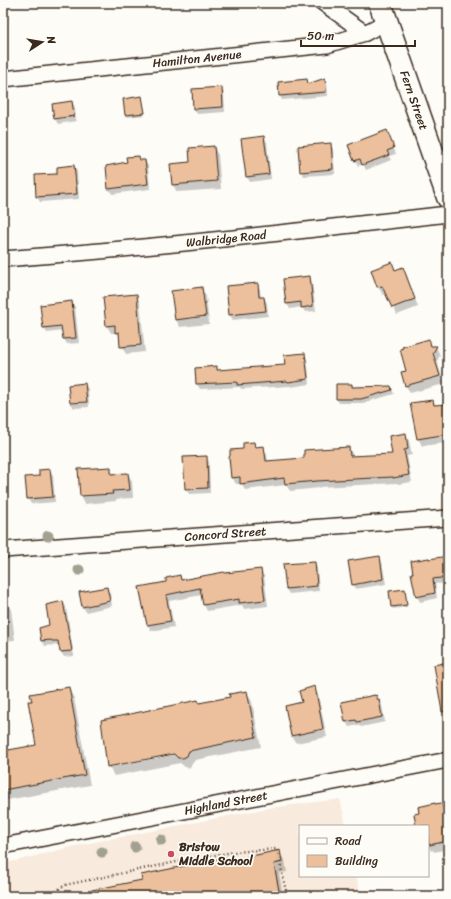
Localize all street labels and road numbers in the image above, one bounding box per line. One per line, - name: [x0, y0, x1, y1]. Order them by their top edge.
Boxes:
- street label: Hamilton Avenue: [151, 43, 243, 74]
- street label: Fern Street: [393, 67, 435, 133]
- street label: Walbridge Road: [185, 223, 268, 254]
- street label: Concord Street: [184, 520, 267, 548]
- street label: Highland Street: [182, 784, 269, 822]

